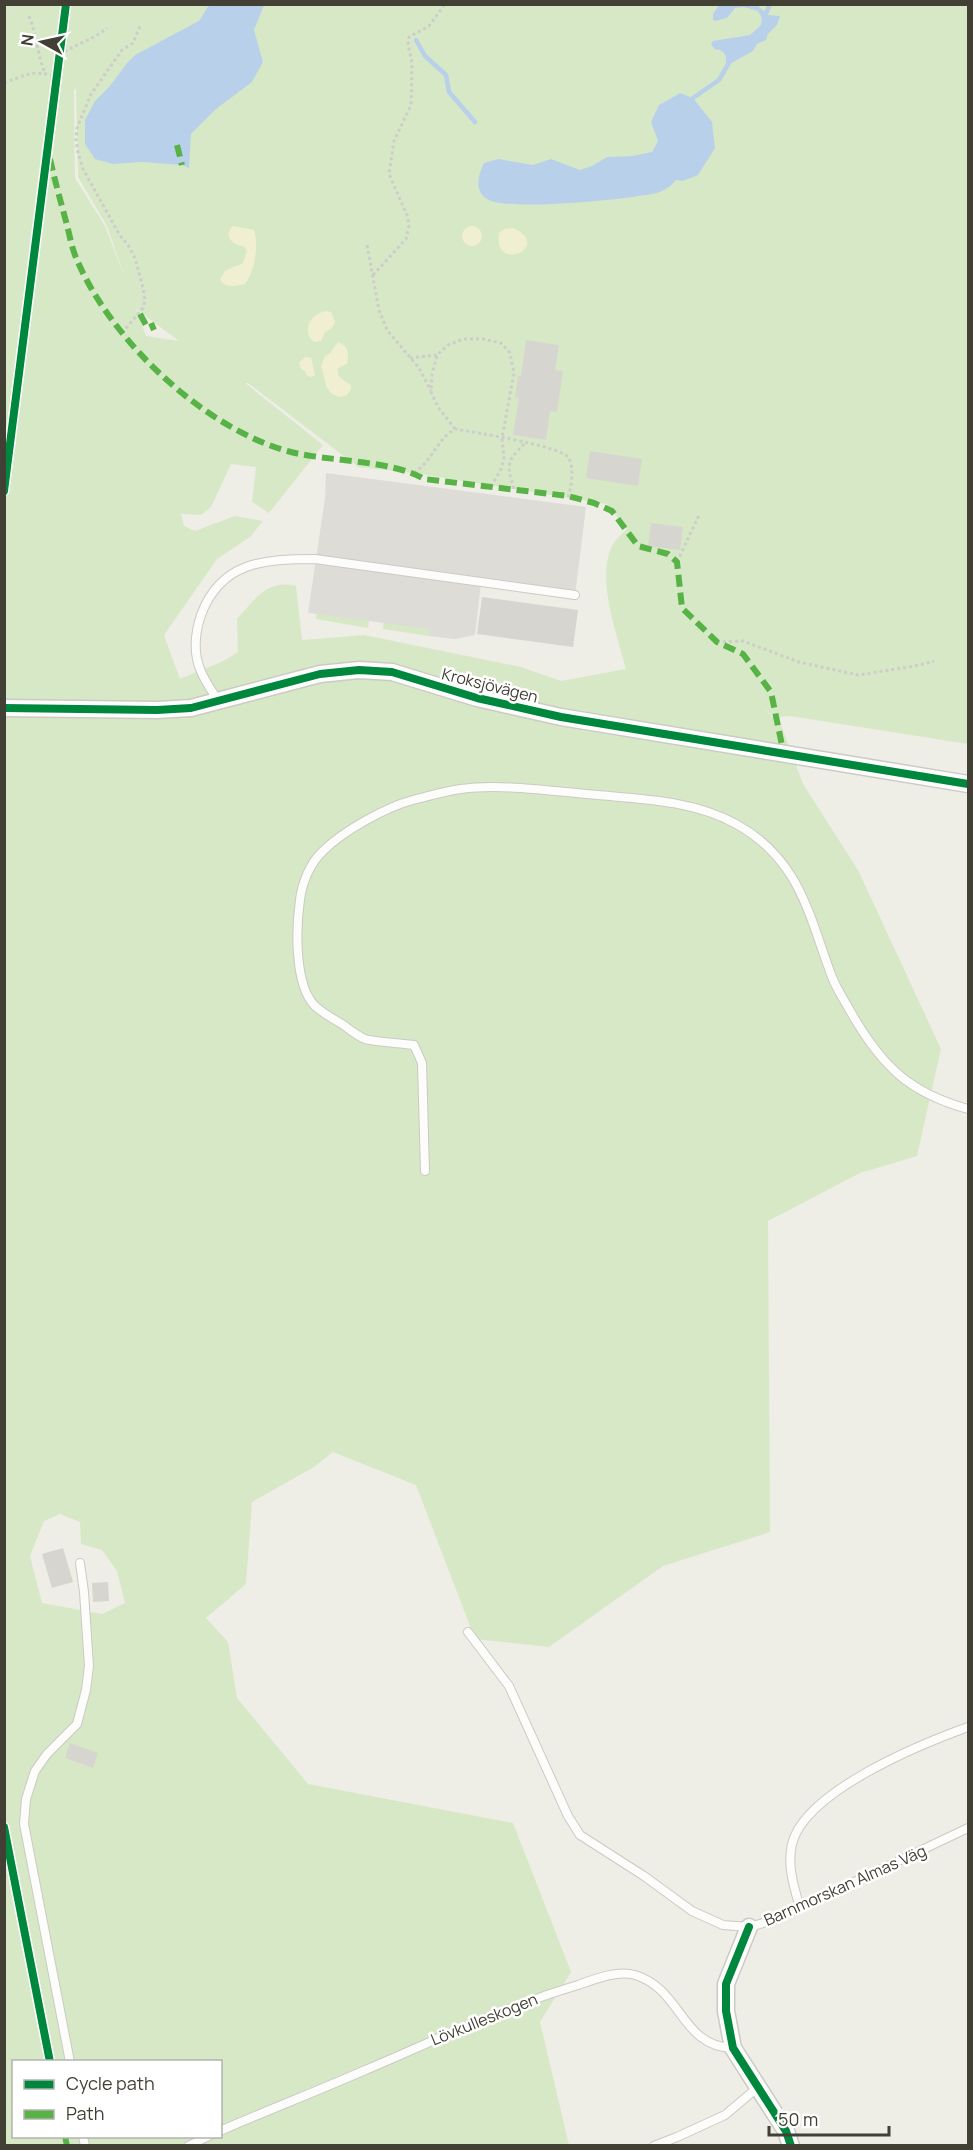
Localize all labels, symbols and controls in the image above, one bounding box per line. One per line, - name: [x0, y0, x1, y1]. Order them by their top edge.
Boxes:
- north arrow: [12, 12, 72, 72]
- text: N: [15, 33, 39, 47]
- street label: Kroksjövägen: [440, 662, 540, 708]
- street label: Barnmorskan Almas Väg: [760, 1839, 930, 1931]
- street label: Lövkulleskogen: [427, 1988, 541, 2050]
- legend: [12, 2060, 222, 2138]
- text: Cycle path: [66, 2071, 155, 2095]
- scale bar: [769, 2099, 889, 2137]
- text: Path: [66, 2101, 104, 2125]
- text: 50 m: [778, 2107, 818, 2131]

